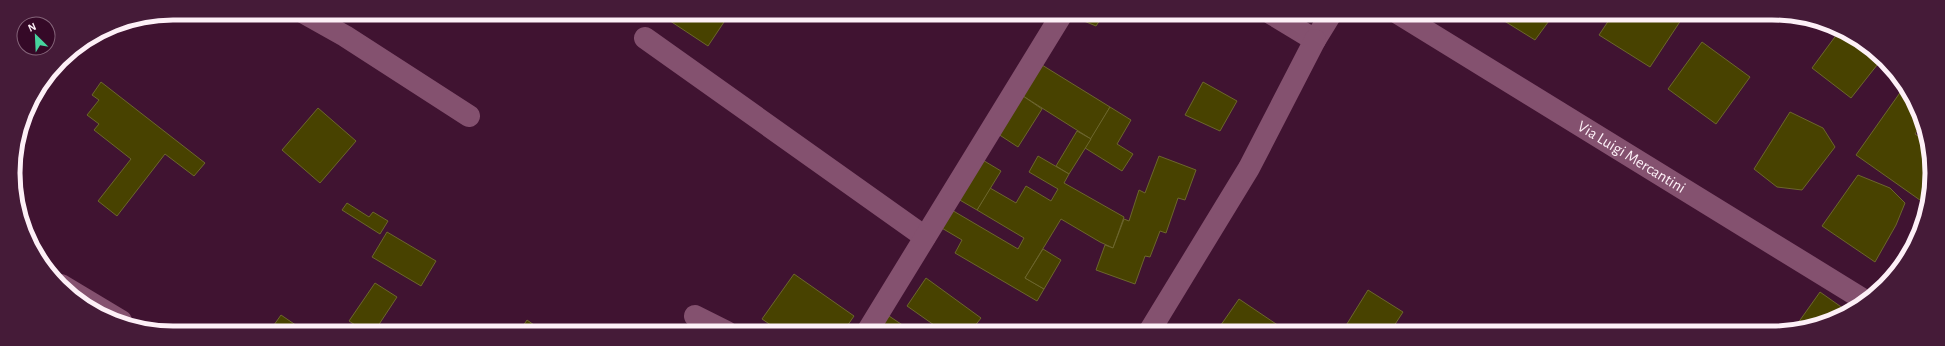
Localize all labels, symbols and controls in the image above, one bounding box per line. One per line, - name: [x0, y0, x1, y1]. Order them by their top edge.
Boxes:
- north arrow: [16, 16, 56, 56]
- text: N: [26, 21, 38, 34]
- street label: Via Luigi Mercantini: [1575, 118, 1688, 196]

